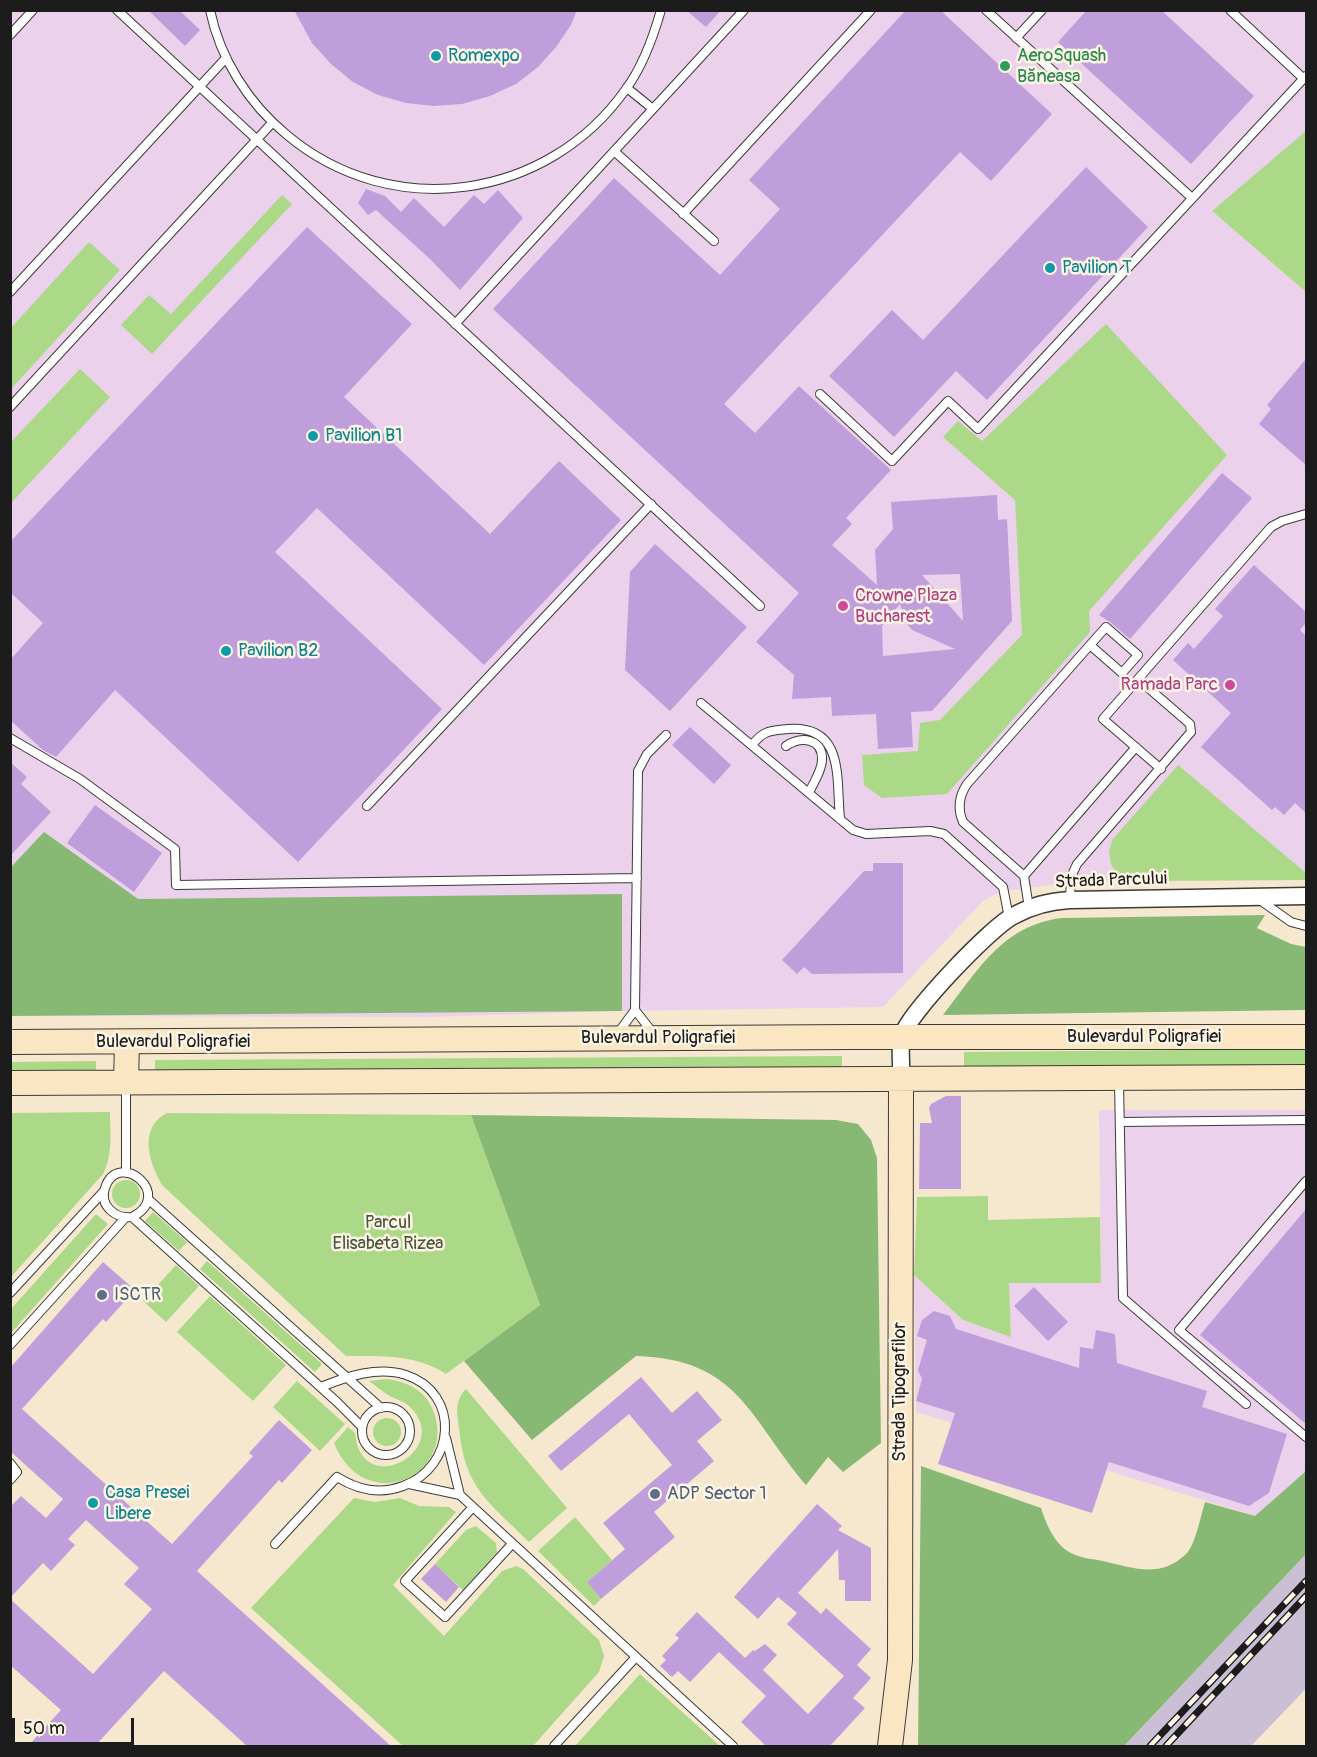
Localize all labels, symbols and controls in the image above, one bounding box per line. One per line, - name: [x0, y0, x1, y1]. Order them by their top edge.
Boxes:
- place label: Romexpo: [448, 45, 520, 67]
- place label: AeroSquash Băneasa: [1017, 45, 1106, 88]
- marker: Romexpo: [429, 49, 443, 63]
- marker: AeroSquash Băneasa: [998, 59, 1012, 73]
- place label: Pavilion T: [1062, 257, 1132, 279]
- marker: Pavilion T: [1043, 261, 1057, 275]
- place label: Pavilion B1: [325, 425, 402, 447]
- marker: Pavilion B1: [306, 429, 320, 443]
- place label: Crowne Plaza Bucharest: [855, 585, 957, 628]
- marker: Crowne Plaza Bucharest: [836, 599, 850, 613]
- place label: Pavilion B2: [238, 640, 318, 662]
- marker: Pavilion B2: [219, 644, 233, 658]
- place label: Ramada Parc: [1121, 674, 1218, 696]
- marker: Ramada Parc: [1223, 678, 1237, 692]
- street label: Strada Parcului: [1054, 868, 1168, 894]
- street label: Bulevardul Poligrafiei: [1067, 1026, 1221, 1048]
- street label: Bulevardul Poligrafiei: [581, 1027, 735, 1049]
- street label: Bulevardul Poligrafiei: [96, 1031, 250, 1053]
- park label: Parcul Elisabeta Rizea: [333, 1212, 443, 1254]
- place label: ISCTR: [114, 1284, 161, 1306]
- marker: ISCTR: [95, 1288, 109, 1302]
- street label: Strada Tipografilor: [889, 1322, 911, 1462]
- place label: Casa Presei Libere: [105, 1482, 189, 1524]
- place label: ADP Sector 1: [667, 1483, 767, 1505]
- marker: ADP Sector 1: [648, 1487, 662, 1501]
- marker: Casa Presei Libere: [86, 1496, 100, 1510]
- scale bar: [15, 1706, 136, 1744]
- text: 50 m: [23, 1717, 65, 1740]

